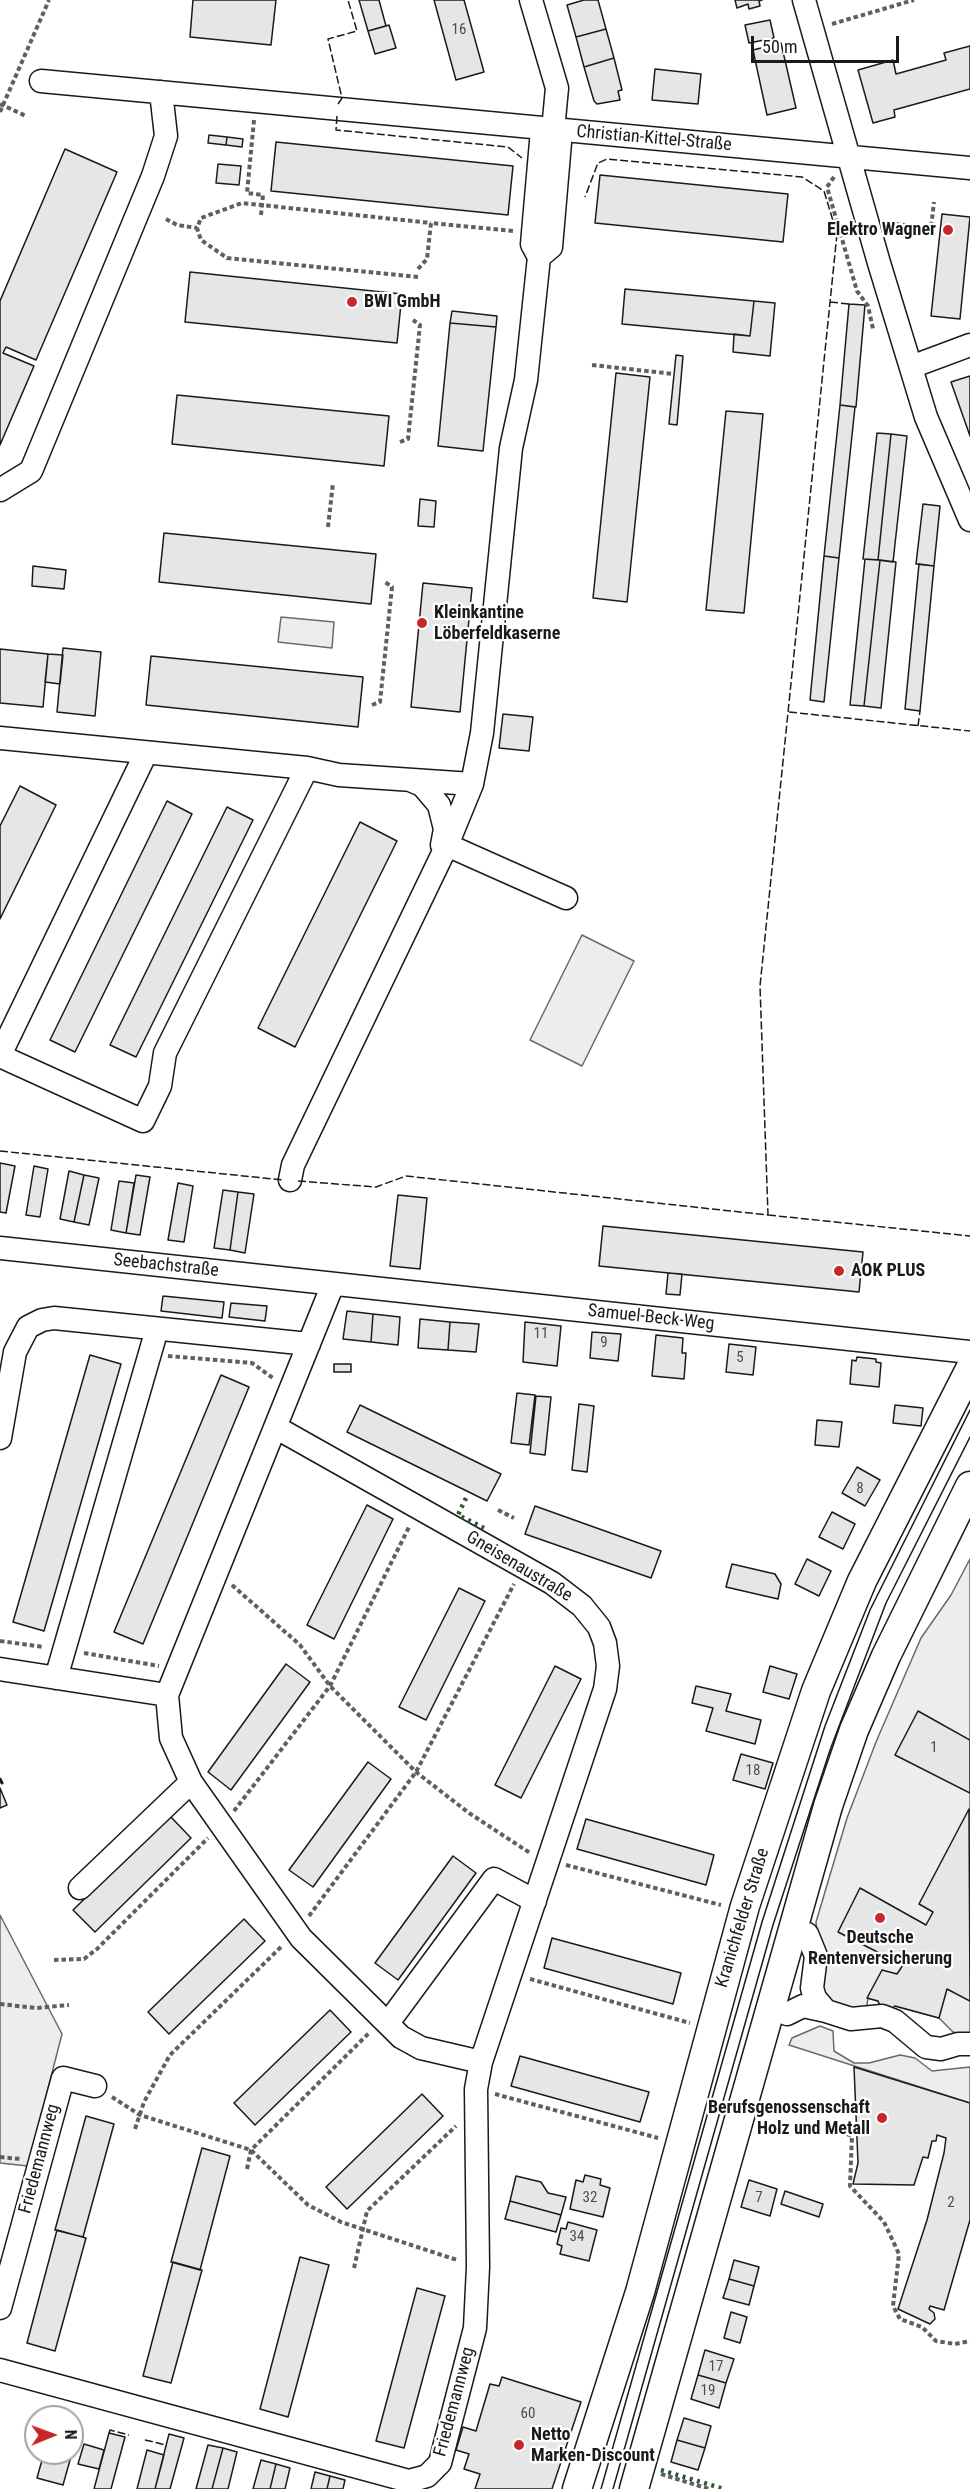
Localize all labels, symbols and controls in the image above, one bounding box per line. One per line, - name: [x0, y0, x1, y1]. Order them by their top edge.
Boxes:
- house number: 16: [452, 21, 466, 39]
- scale bar: [754, 24, 902, 62]
- text: 50 m: [762, 36, 797, 57]
- street label: Christian-Kittel-Straße: [575, 121, 733, 157]
- place label: Elektro Wagner: [827, 219, 936, 241]
- marker: Elektro Wagner: [941, 223, 955, 237]
- place label: BWI GmbH: [364, 291, 440, 313]
- marker: BWI GmbH: [345, 295, 359, 309]
- place label: Kleinkantine Löberfeldkaserne: [434, 602, 560, 644]
- marker: Kleinkantine Löberfeldkaserne: [415, 616, 429, 630]
- street label: Seebachstraße: [112, 1250, 220, 1282]
- place label: AOK PLUS: [851, 1260, 925, 1282]
- marker: AOK PLUS: [832, 1264, 846, 1278]
- street label: Samuel-Beck-Weg: [587, 1301, 715, 1335]
- house number: 11: [534, 1325, 548, 1343]
- house number: 9: [600, 1334, 608, 1352]
- house number: 5: [736, 1349, 744, 1367]
- house number: 8: [856, 1480, 864, 1498]
- street label: Gneisenaustraße: [462, 1527, 576, 1607]
- house number: 1: [930, 1739, 938, 1757]
- house number: 18: [746, 1762, 760, 1780]
- street label: Kranichfelder Straße: [712, 1846, 774, 1990]
- marker: Deutsche Rentenversicherung: [873, 1911, 887, 1925]
- place label: Deutsche Rentenversicherung: [808, 1927, 952, 1970]
- place label: Berufsgenossenschaft Holz und Metall: [708, 2097, 870, 2140]
- street label: Friedemannweg: [15, 2102, 65, 2216]
- marker: Berufsgenossenschaft Holz und Metall: [875, 2111, 889, 2125]
- house number: 32: [583, 2189, 597, 2207]
- house number: 7: [755, 2189, 763, 2207]
- house number: 2: [947, 2194, 955, 2212]
- house number: 34: [570, 2228, 584, 2246]
- street label: Friedemannweg: [430, 2345, 480, 2459]
- house number: 17: [709, 2358, 723, 2376]
- house number: 19: [701, 2382, 715, 2400]
- north arrow: [24, 2405, 84, 2465]
- house number: 60: [521, 2405, 535, 2423]
- place label: Netto Marken-Discount: [531, 2424, 655, 2466]
- text: N: [61, 2430, 80, 2440]
- marker: Netto Marken-Discount: [512, 2438, 526, 2452]

